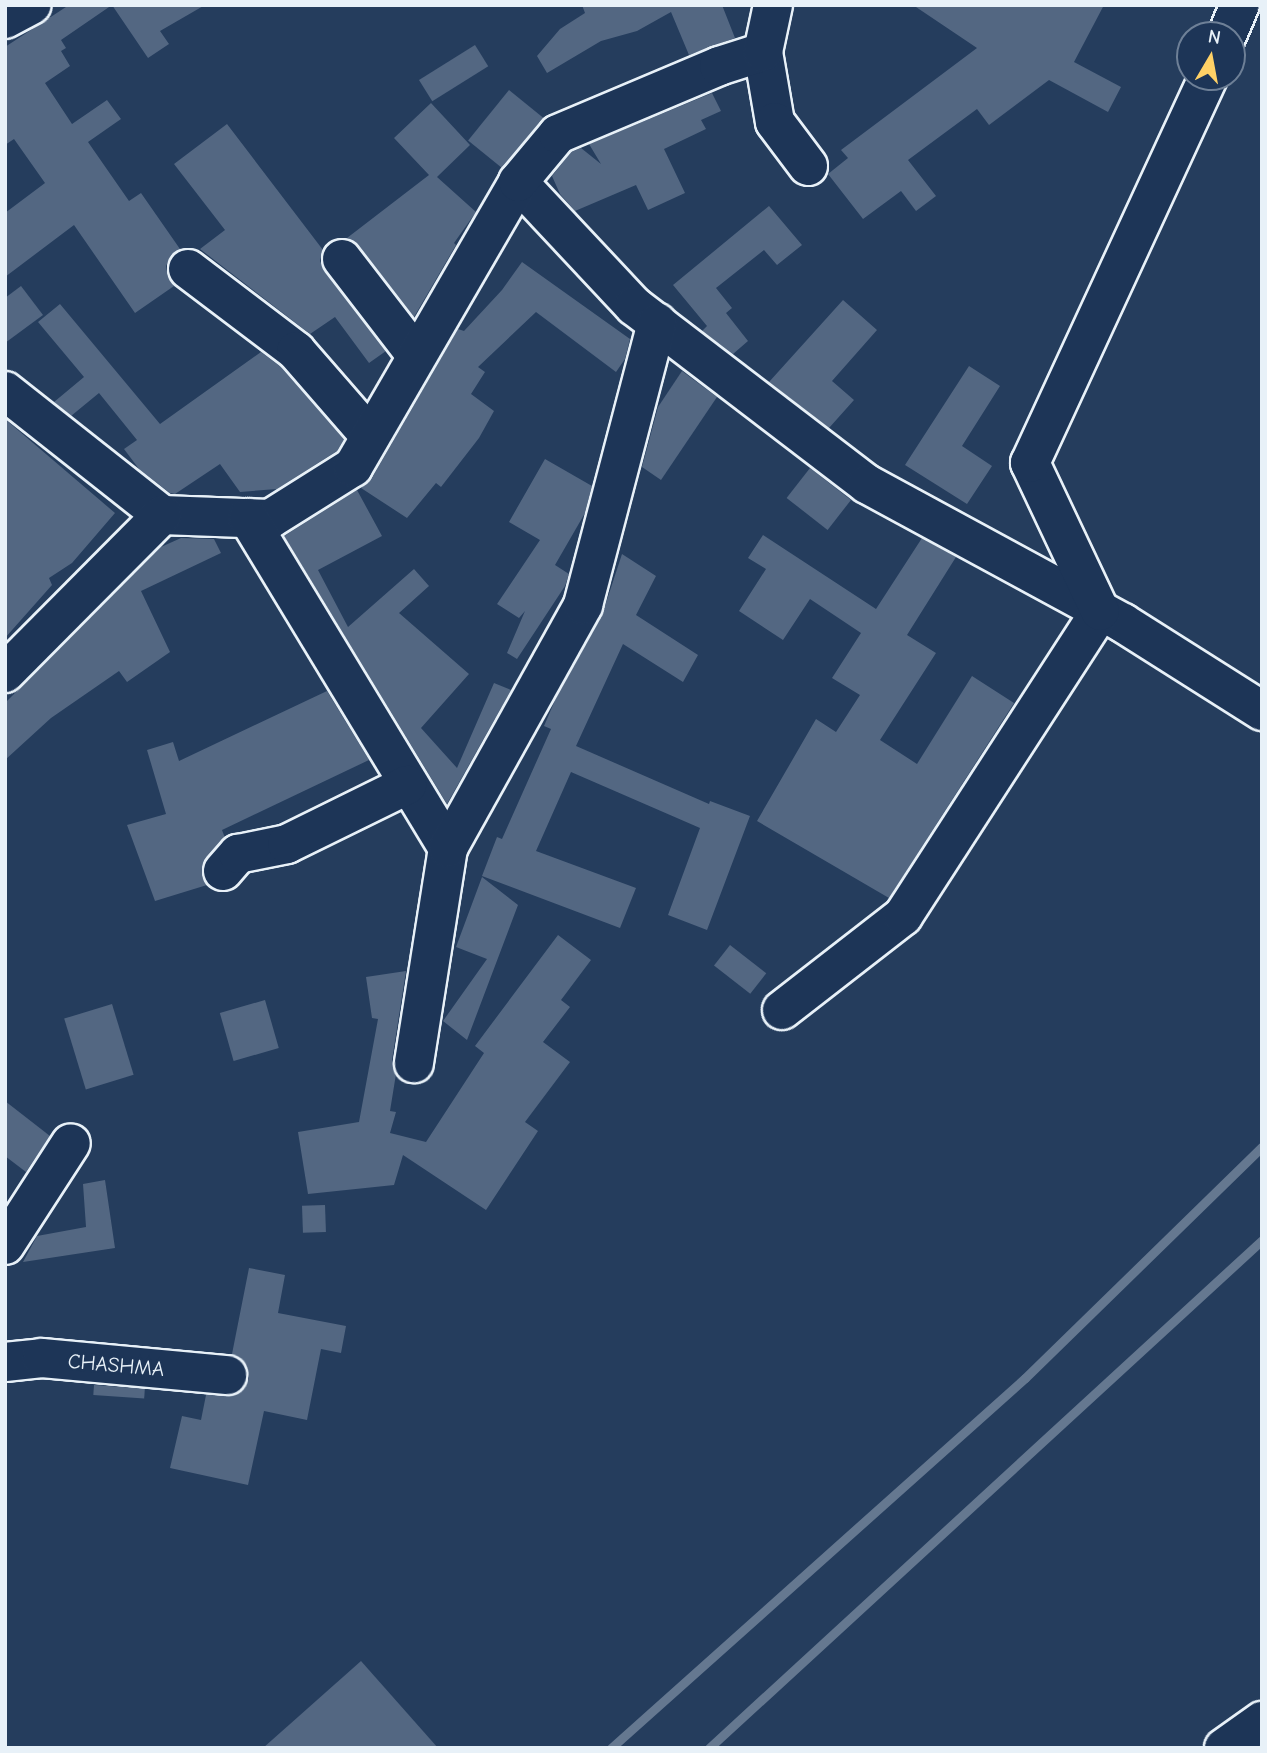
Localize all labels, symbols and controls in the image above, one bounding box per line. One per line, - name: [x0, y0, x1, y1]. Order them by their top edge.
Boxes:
- north arrow: [1176, 21, 1246, 91]
- text: N: [1206, 25, 1222, 49]
- street label: CHASHMA: [67, 1348, 165, 1382]

